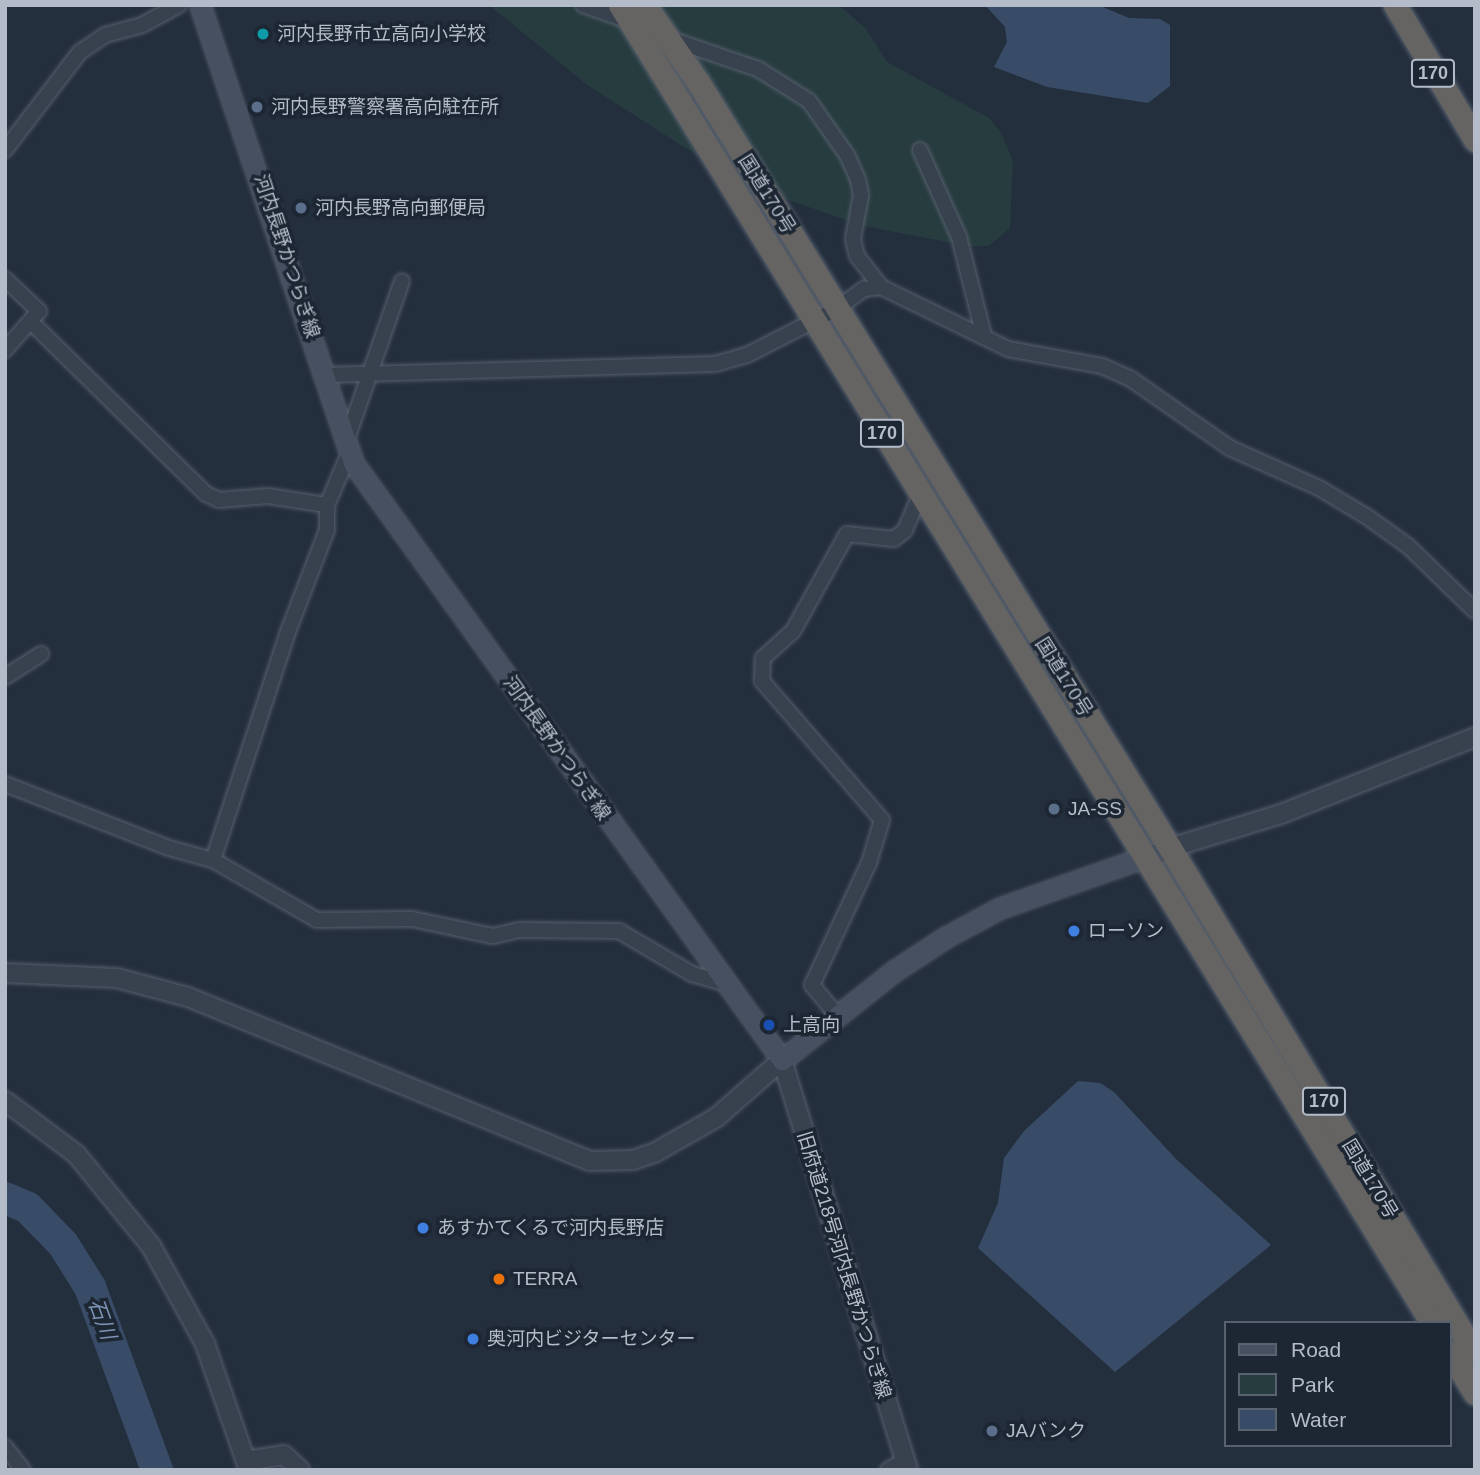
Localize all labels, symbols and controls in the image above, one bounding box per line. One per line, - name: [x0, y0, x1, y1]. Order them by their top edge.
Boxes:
- place label: 河内長野市立高向小学校: [277, 23, 486, 45]
- marker: 河内長野市立高向小学校: [255, 26, 271, 42]
- road number: 170: [1410, 58, 1456, 88]
- place label: 河内長野警察署高向駐在所: [271, 96, 499, 118]
- marker: 河内長野警察署高向駐在所: [249, 99, 265, 115]
- street label: 国道170号: [734, 150, 800, 238]
- street label: 河内長野かつらぎ線: [250, 171, 324, 341]
- place label: 河内長野高向郵便局: [315, 197, 486, 219]
- marker: 河内長野高向郵便局: [293, 200, 309, 216]
- road number: 170: [859, 418, 905, 447]
- street label: 国道170号: [1031, 633, 1097, 721]
- street label: 河内長野かつらぎ線: [499, 671, 615, 825]
- place label: JA-SS: [1068, 798, 1122, 820]
- marker: JA-SS: [1046, 801, 1062, 817]
- place label: ローソン: [1088, 920, 1164, 942]
- marker: ローソン: [1066, 923, 1082, 939]
- place label: 上高向: [783, 1014, 840, 1036]
- marker: 上高向: [761, 1017, 777, 1033]
- road number: 170: [1301, 1086, 1347, 1116]
- street label: 旧府道218号河内長野かつらぎ線: [792, 1128, 896, 1402]
- street label: 国道170号: [1337, 1135, 1403, 1223]
- place label: あすかてくるで河内長野店: [437, 1217, 665, 1239]
- marker: あすかてくるで河内長野店: [415, 1220, 431, 1236]
- place label: TERRA: [513, 1268, 577, 1290]
- marker: TERRA: [491, 1271, 507, 1287]
- water label: 石川: [83, 1295, 121, 1343]
- legend: [1224, 1321, 1452, 1447]
- place label: 奥河内ビジターセンター: [487, 1328, 696, 1350]
- marker: 奥河内ビジターセンター: [465, 1331, 481, 1347]
- text: Road: [1291, 1338, 1341, 1361]
- text: Park: [1291, 1373, 1334, 1396]
- text: Water: [1291, 1408, 1346, 1431]
- place label: JAバンク: [1006, 1420, 1085, 1442]
- marker: JAバンク: [984, 1423, 1000, 1439]

